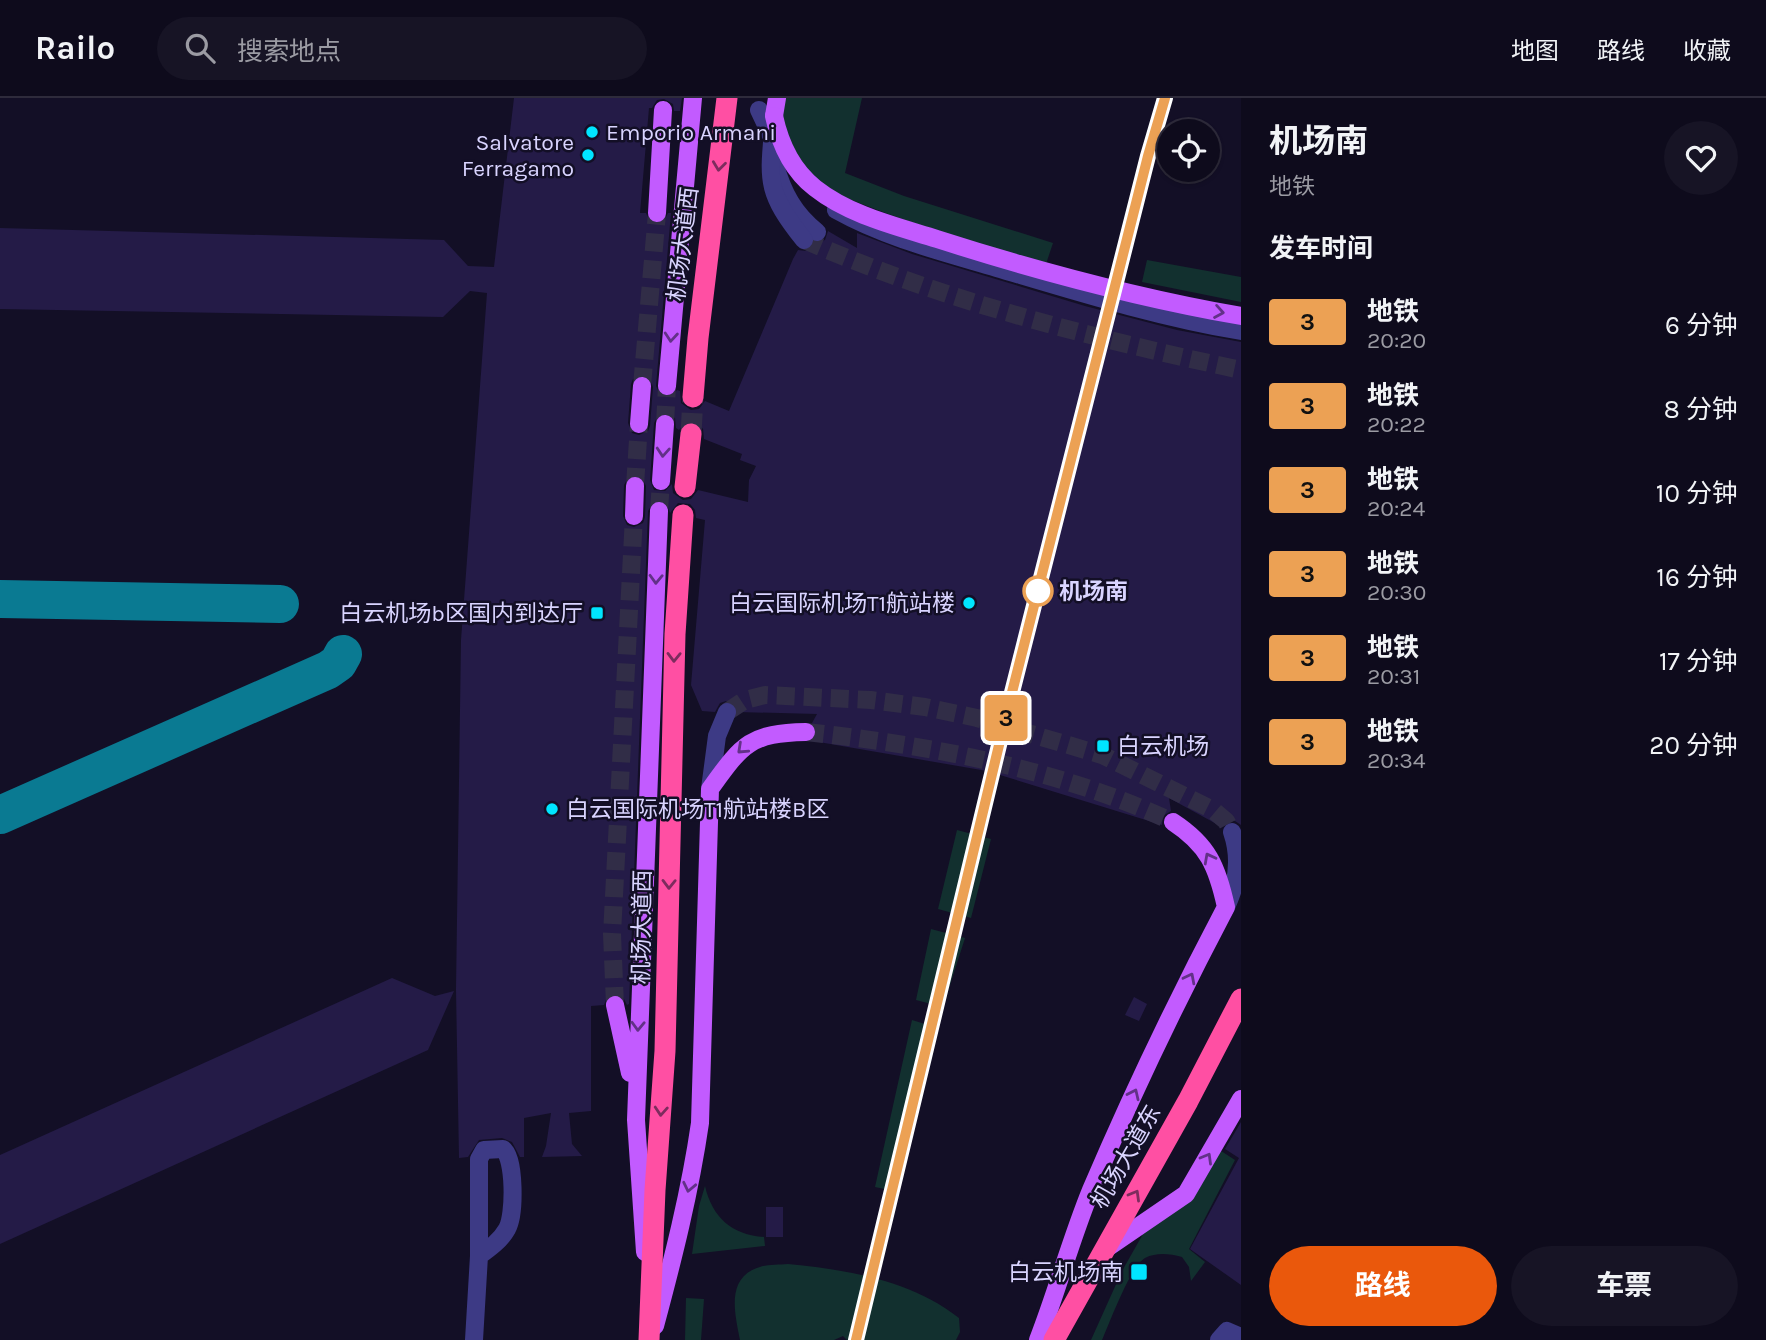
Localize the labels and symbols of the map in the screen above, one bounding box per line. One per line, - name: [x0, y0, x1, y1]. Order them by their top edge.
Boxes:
- place label: Emporio Armani: [606, 119, 776, 146]
- marker: Emporio Armani: [584, 124, 600, 140]
- place label: Salvatore Ferragamo: [462, 129, 574, 182]
- marker: Salvatore Ferragamo: [580, 147, 596, 163]
- one-way arrow: [712, 160, 727, 172]
- street label: 机场大道西: [663, 185, 703, 303]
- one-way arrow: [1213, 304, 1225, 319]
- one-way arrow: [664, 332, 679, 343]
- one-way arrow: [656, 447, 671, 458]
- one-way arrow: [648, 574, 663, 585]
- marker: 机场南: [1023, 576, 1053, 606]
- place label: 机场南: [1059, 578, 1128, 605]
- place label: 白云国际机场T1航站楼: [729, 590, 955, 617]
- marker: 白云国际机场T1航站楼: [961, 595, 977, 611]
- place label: 白云机场b区国内到达厅: [339, 600, 583, 627]
- marker: 白云机场b区国内到达厅: [589, 605, 605, 621]
- one-way arrow: [667, 651, 682, 662]
- line badge: 3: [983, 695, 1029, 741]
- place label: 白云机场: [1117, 733, 1209, 760]
- marker: 白云机场: [1095, 738, 1111, 754]
- one-way arrow: [737, 741, 750, 753]
- place label: 白云国际机场T1航站楼B区: [566, 796, 829, 823]
- marker: 白云国际机场T1航站楼B区: [544, 801, 560, 817]
- one-way arrow: [1204, 853, 1217, 865]
- street label: 机场大道西: [627, 869, 657, 985]
- one-way arrow: [662, 879, 677, 890]
- one-way arrow: [1182, 973, 1196, 985]
- one-way arrow: [630, 1022, 646, 1032]
- one-way arrow: [1126, 1089, 1140, 1101]
- street label: 机场大道东: [1086, 1100, 1166, 1214]
- one-way arrow: [654, 1106, 669, 1117]
- one-way arrow: [1199, 1152, 1212, 1165]
- one-way arrow: [683, 1181, 698, 1193]
- one-way arrow: [1127, 1189, 1140, 1202]
- place label: 白云机场南: [1008, 1259, 1123, 1286]
- marker: 白云机场南: [1129, 1262, 1149, 1282]

